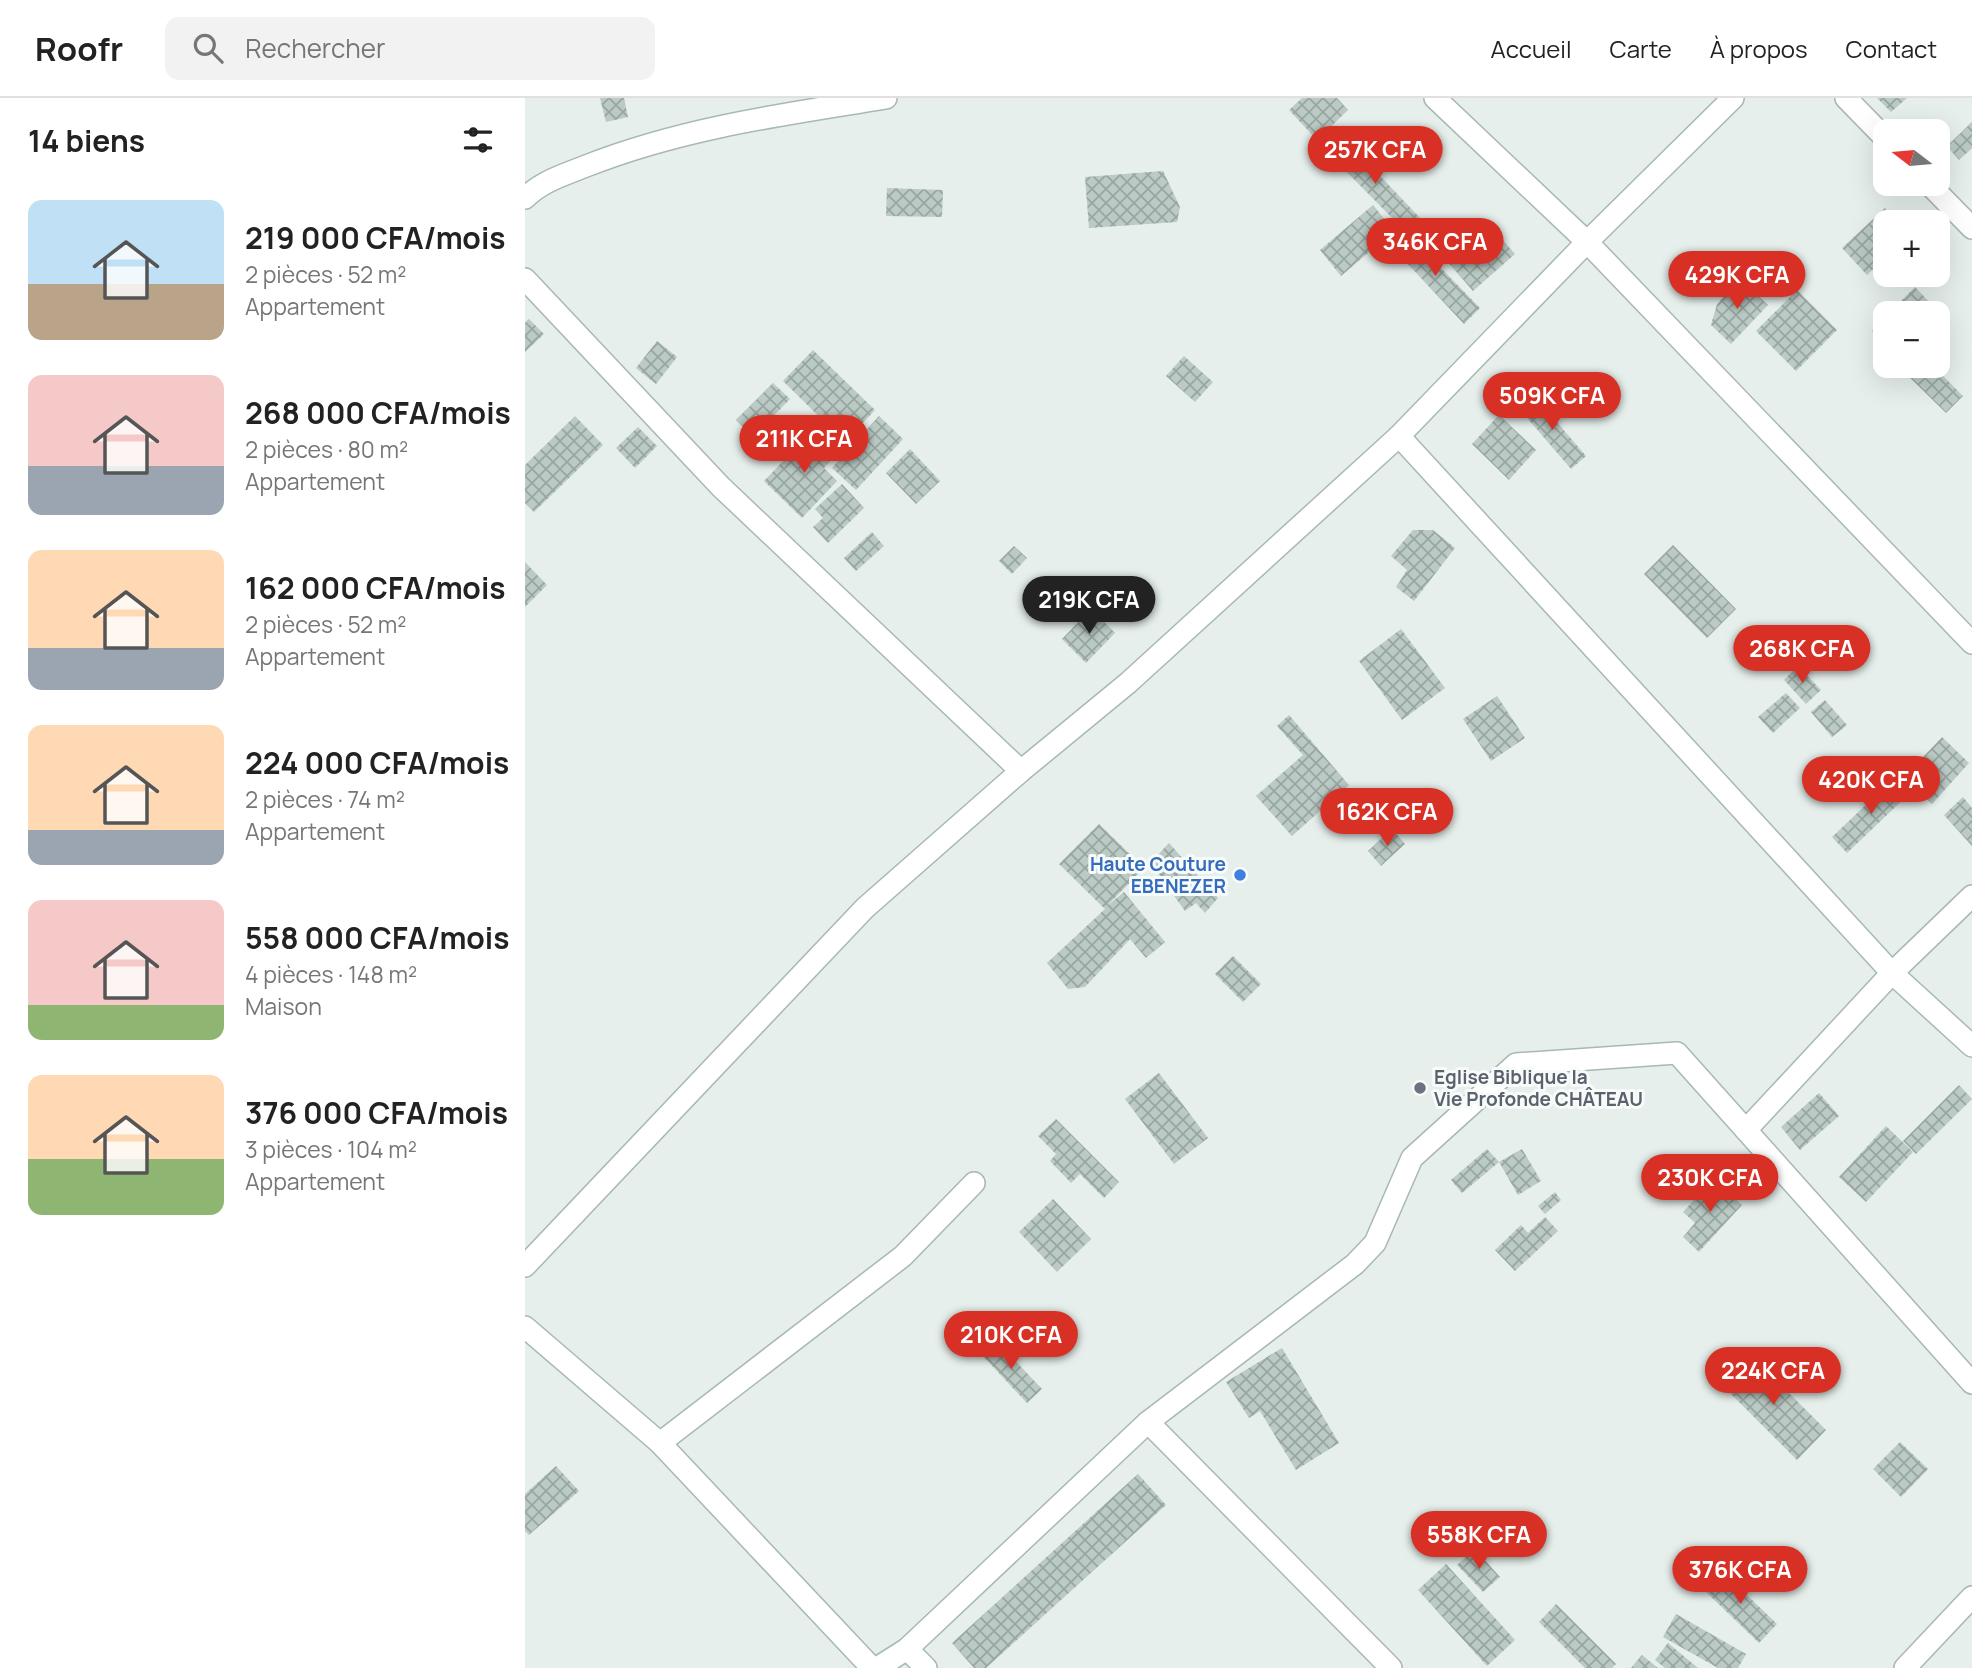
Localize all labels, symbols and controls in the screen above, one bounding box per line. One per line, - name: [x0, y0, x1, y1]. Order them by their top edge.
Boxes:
- search box: [165, 17, 655, 80]
- text: Roofr: [35, 26, 123, 71]
- icon: search: [189, 29, 227, 67]
- text: Rechercher: [245, 30, 385, 66]
- text: Accueil: [1491, 32, 1571, 65]
- text: Carte: [1609, 32, 1672, 65]
- text: À propos: [1710, 32, 1808, 65]
- text: Contact: [1846, 32, 1937, 65]
- north arrow: [1873, 119, 1949, 196]
- map controls: [1873, 119, 1950, 378]
- text: 14 biens: [28, 120, 145, 161]
- icon: filters: [459, 121, 497, 159]
- pin: 257K CFA: [1303, 126, 1447, 186]
- text: 257K CFA: [1324, 133, 1426, 165]
- button: +: [1873, 210, 1950, 287]
- text: 219 000 CFA/mois: [245, 217, 506, 258]
- pin: 346K CFA: [1363, 218, 1507, 278]
- text: 346K CFA: [1383, 225, 1487, 257]
- icon: home: [84, 228, 168, 312]
- pin: 429K CFA: [1665, 252, 1809, 311]
- text: 2 pièces · 52 m²: [245, 258, 407, 290]
- text: 429K CFA: [1684, 258, 1790, 290]
- text: Appartement: [245, 290, 385, 322]
- button: −: [1873, 301, 1950, 378]
- pin: 509K CFA: [1480, 372, 1624, 432]
- text: 509K CFA: [1499, 379, 1605, 411]
- text: 268 000 CFA/mois: [245, 392, 511, 433]
- icon: home: [84, 403, 168, 487]
- pin: 211K CFA: [732, 416, 876, 475]
- text: 211K CFA: [755, 422, 853, 454]
- text: 2 pièces · 80 m²: [245, 433, 408, 465]
- text: Appartement: [245, 465, 385, 497]
- text: 162 000 CFA/mois: [245, 567, 506, 608]
- pin: 219K CFA: [1017, 576, 1161, 636]
- icon: home: [84, 578, 168, 662]
- text: 219K CFA: [1038, 583, 1140, 615]
- text: 2 pièces · 52 m²: [245, 608, 407, 640]
- pin: 268K CFA: [1730, 626, 1874, 685]
- text: 268K CFA: [1749, 632, 1855, 664]
- text: Appartement: [245, 640, 385, 672]
- text: 224 000 CFA/mois: [245, 742, 509, 783]
- icon: home: [84, 753, 168, 837]
- pin: 420K CFA: [1799, 756, 1943, 816]
- text: 420K CFA: [1818, 763, 1924, 795]
- text: 2 pièces · 74 m²: [245, 783, 405, 815]
- pin: 162K CFA: [1315, 788, 1459, 848]
- text: 162K CFA: [1336, 795, 1438, 827]
- text: Appartement: [245, 815, 385, 847]
- place label: Haute Couture EBENEZER: [1090, 851, 1226, 899]
- marker: Haute Couture EBENEZER: [1232, 867, 1248, 883]
- text: 558 000 CFA/mois: [245, 917, 509, 958]
- icon: home: [84, 928, 168, 1012]
- text: 4 pièces · 148 m²: [245, 958, 417, 990]
- text: Maison: [245, 990, 322, 1022]
- place label: Eglise Biblique la Vie Profonde CHÂTEAU: [1434, 1064, 1643, 1112]
- marker: Eglise Biblique la Vie Profonde CHÂTEAU: [1412, 1080, 1428, 1096]
- text: 376 000 CFA/mois: [245, 1092, 508, 1133]
- icon: home: [84, 1103, 168, 1187]
- text: 3 pièces · 104 m²: [245, 1133, 417, 1165]
- pin: 230K CFA: [1638, 1154, 1782, 1214]
- text: 230K CFA: [1657, 1161, 1763, 1193]
- text: Appartement: [245, 1165, 385, 1197]
- pin: 210K CFA: [939, 1312, 1083, 1371]
- text: 210K CFA: [960, 1318, 1062, 1350]
- pin: 224K CFA: [1701, 1348, 1845, 1407]
- text: 224K CFA: [1721, 1354, 1825, 1386]
- pin: 558K CFA: [1407, 1512, 1551, 1571]
- text: 558K CFA: [1427, 1518, 1531, 1550]
- pin: 376K CFA: [1668, 1546, 1812, 1606]
- text: 376K CFA: [1688, 1553, 1792, 1585]

